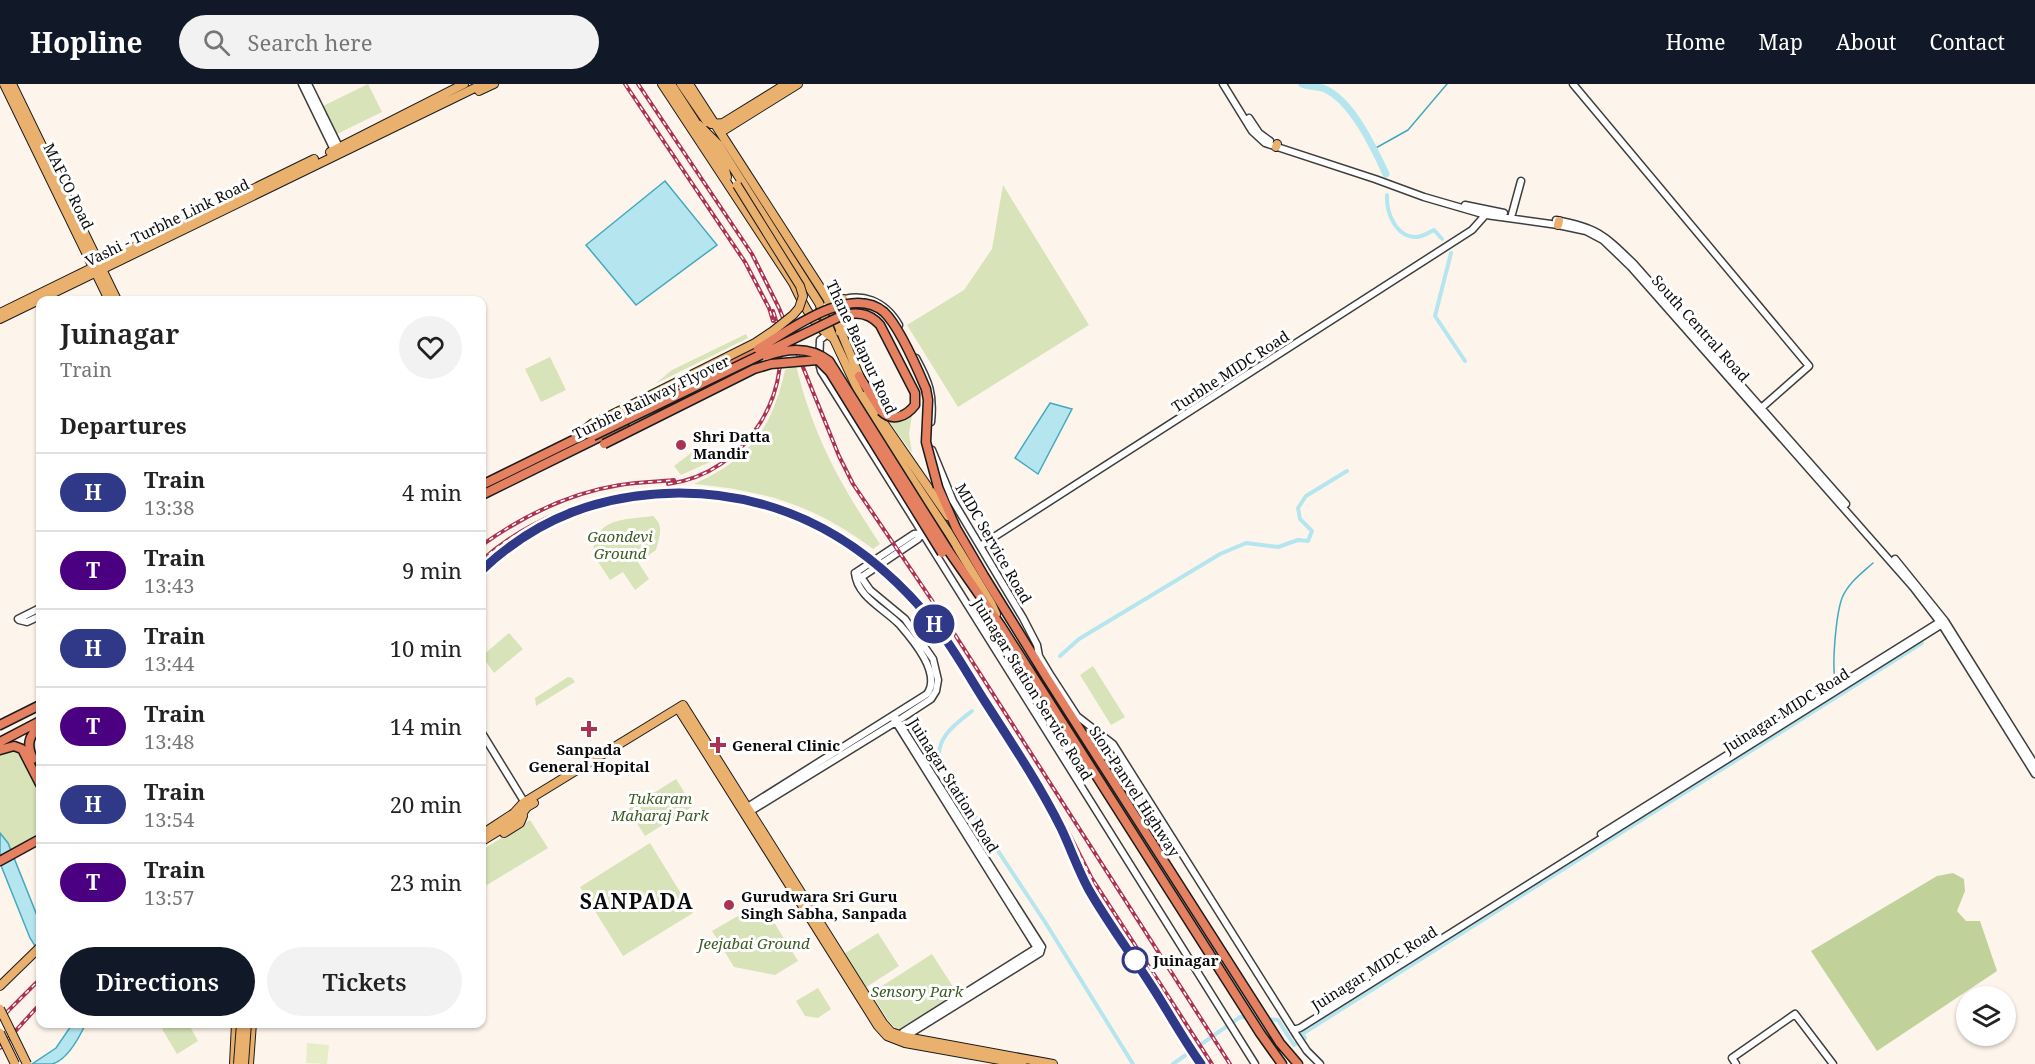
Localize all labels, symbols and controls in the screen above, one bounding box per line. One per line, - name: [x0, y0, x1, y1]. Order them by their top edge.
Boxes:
- search box: [179, 15, 599, 69]
- text: Hopline: [30, 23, 143, 61]
- icon: search: [200, 26, 233, 59]
- text: Search here: [248, 27, 372, 57]
- text: Home: [1666, 28, 1726, 56]
- text: Map: [1759, 28, 1803, 56]
- text: About: [1836, 28, 1897, 56]
- text: Contact: [1930, 28, 2005, 56]
- street label: MAFCO Road: [39, 139, 99, 233]
- street label: Vashi - Turbhe Link Road: [82, 173, 252, 271]
- street label: South Central Road: [1648, 270, 1754, 386]
- street label: Thane Belapur Road: [822, 277, 902, 417]
- text: Juinagar: [60, 314, 179, 352]
- button: heart: [399, 316, 462, 379]
- street label: Turbhe MIDC Road: [1167, 326, 1293, 416]
- street label: Turbhe Railway Flyover: [569, 350, 733, 444]
- text: Train: [60, 356, 112, 383]
- text: Departures: [60, 410, 187, 440]
- place label: Shri Datta Mandir: [693, 426, 770, 463]
- marker: Shri Datta Mandir: [674, 438, 688, 452]
- text: Train: [144, 464, 205, 494]
- text: 4 min: [402, 477, 462, 507]
- text: H: [84, 478, 102, 506]
- street label: MIDC Service Road: [951, 479, 1037, 607]
- text: 13:38: [144, 494, 194, 521]
- park label: Gaondevi Ground: [587, 526, 653, 563]
- text: Train: [144, 542, 205, 572]
- text: 9 min: [402, 555, 462, 585]
- text: T: [86, 556, 100, 584]
- text: 13:43: [144, 572, 194, 599]
- street label: Juinagar Station Service Road: [968, 593, 1098, 784]
- line badge: H: [914, 604, 954, 644]
- text: H: [925, 610, 943, 638]
- text: Train: [144, 620, 205, 650]
- text: 10 min: [390, 633, 462, 663]
- text: H: [84, 634, 102, 662]
- text: 13:44: [144, 650, 194, 677]
- street label: Juinagar MIDC Road: [1718, 663, 1853, 757]
- text: Train: [144, 698, 205, 728]
- text: 14 min: [390, 711, 462, 741]
- text: T: [86, 712, 100, 740]
- street label: Juinagar Station Road: [904, 713, 1004, 856]
- marker: Sanpada General Hopital: [580, 720, 598, 738]
- street label: Sion-Panvel Highway: [1085, 722, 1185, 861]
- text: 13:48: [144, 728, 194, 755]
- place label: General Clinic: [732, 735, 840, 755]
- marker: General Clinic: [709, 736, 727, 754]
- place label: Sanpada General Hopital: [528, 739, 650, 776]
- text: Train: [144, 776, 205, 806]
- park label: Tukaram Maharaj Park: [610, 788, 709, 825]
- text: 20 min: [390, 789, 462, 819]
- text: H: [84, 790, 102, 818]
- text: 13:54: [144, 806, 194, 833]
- text: Train: [144, 854, 205, 884]
- text: 23 min: [390, 867, 462, 897]
- text: T: [86, 868, 100, 896]
- text: 13:57: [144, 884, 194, 911]
- place label: Gurudwara Sri Guru Singh Sabha, Sanpada: [741, 886, 907, 923]
- district label: SANPADA: [580, 887, 694, 915]
- marker: Gurudwara Sri Guru Singh Sabha, Sanpada: [722, 898, 736, 912]
- street label: Juinagar MIDC Road: [1306, 921, 1441, 1015]
- park label: Jeejabai Ground: [695, 933, 810, 953]
- button: Directions: [60, 947, 255, 1016]
- button: Tickets: [267, 947, 462, 1016]
- marker: Juinagar: [1122, 947, 1148, 973]
- place label: Juinagar: [1152, 950, 1219, 970]
- park label: Sensory Park: [871, 981, 964, 1001]
- map controls: [1956, 986, 2016, 1046]
- button: layers: [1956, 986, 2016, 1046]

